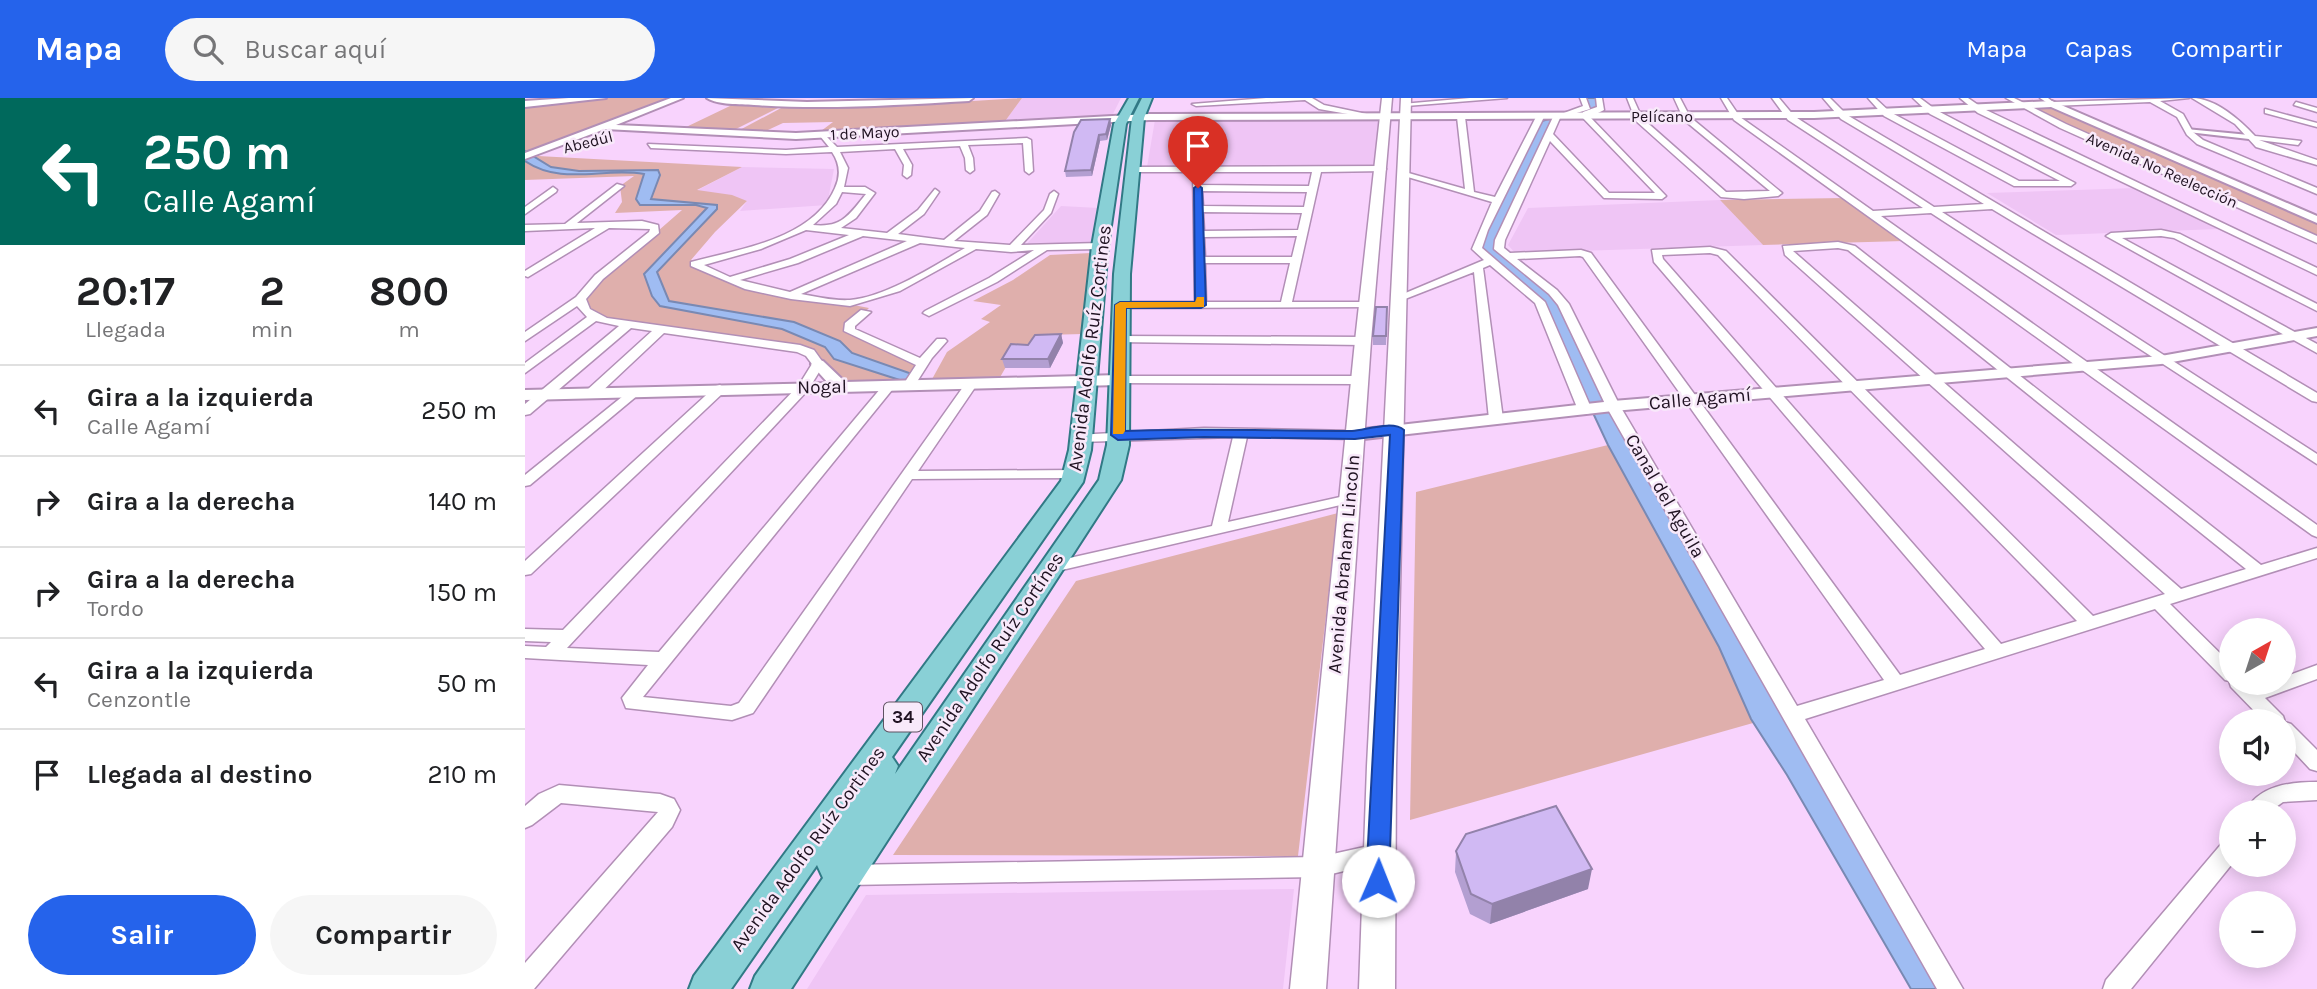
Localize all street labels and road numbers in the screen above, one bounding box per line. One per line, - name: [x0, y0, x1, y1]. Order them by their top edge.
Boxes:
- street label: Pelícano: [1631, 107, 1693, 126]
- street label: 1 de Mayo: [830, 122, 900, 144]
- street label: Abedúl: [561, 127, 615, 157]
- street label: Avenida No Reelección: [2083, 128, 2241, 212]
- street label: Avenida Adolfo Ruíz Cortines: [1064, 224, 1116, 472]
- street label: Nogal: [797, 376, 847, 398]
- street label: Calle Agamí: [1648, 384, 1752, 414]
- street label: Canal del Aguila: [1621, 430, 1709, 562]
- street label: Avenida Abraham Lincoln: [1323, 454, 1365, 674]
- street label: Avenida Adolfo Ruíz Cortínes: [912, 548, 1068, 766]
- road number: 34: [884, 702, 922, 732]
- street label: Avenida Adolfo Ruíz Cortines: [726, 742, 890, 956]

